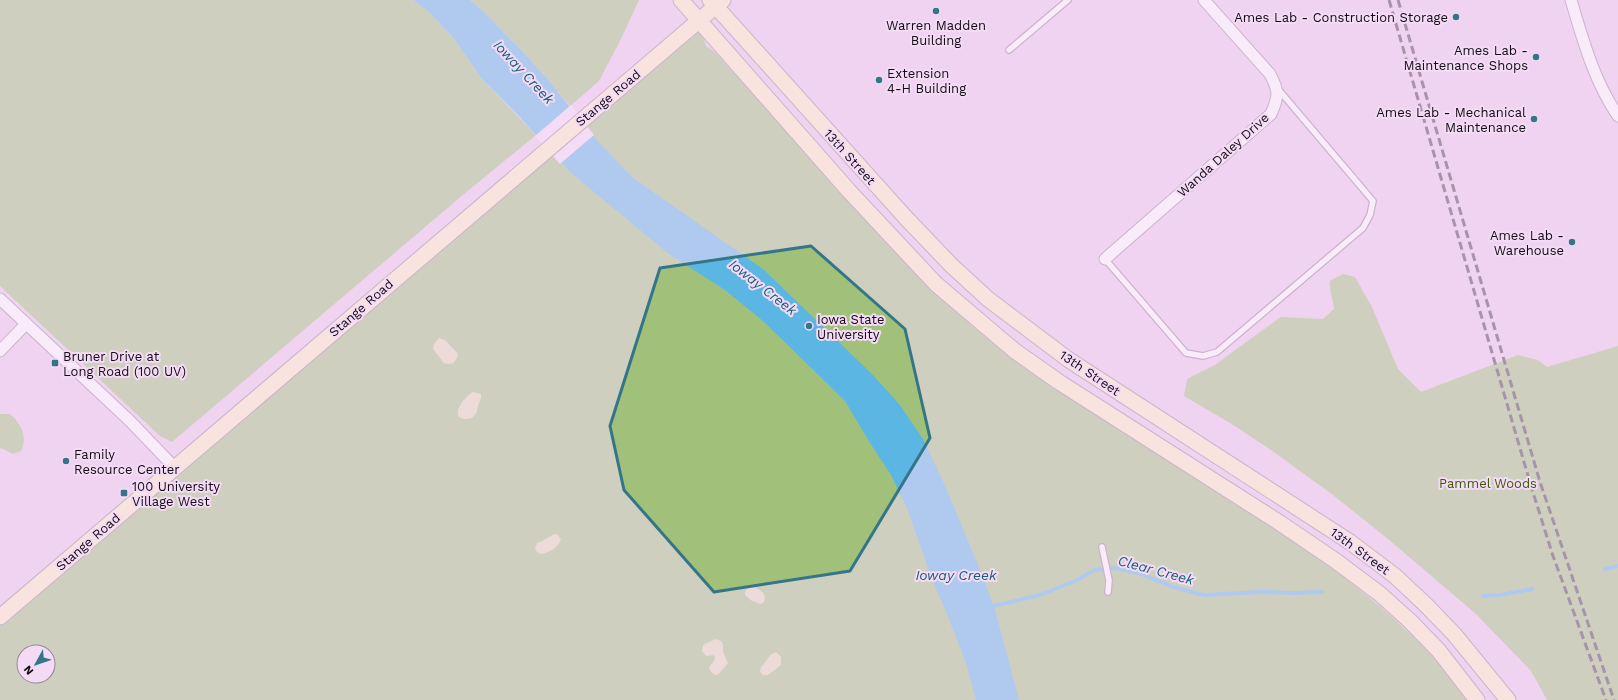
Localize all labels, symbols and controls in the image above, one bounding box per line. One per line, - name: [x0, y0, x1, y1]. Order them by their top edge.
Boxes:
- marker: Warren Madden Building: [931, 6, 941, 16]
- place label: Ames Lab - Construction Storage: [1234, 10, 1448, 25]
- marker: Ames Lab - Construction Storage: [1451, 12, 1461, 22]
- place label: Warren Madden Building: [886, 18, 986, 48]
- water label: Ioway Creek: [490, 37, 558, 107]
- place label: Ames Lab - Maintenance Shops: [1403, 43, 1528, 73]
- marker: Ames Lab - Maintenance Shops: [1531, 52, 1541, 62]
- place label: Extension 4-H Building: [887, 66, 966, 96]
- street label: Stange Road: [573, 67, 643, 129]
- marker: Extension 4-H Building: [874, 75, 884, 85]
- place label: Ames Lab - Mechanical Maintenance: [1376, 105, 1526, 135]
- street label: Wanda Daley Drive: [1174, 110, 1272, 200]
- marker: Ames Lab - Mechanical Maintenance: [1529, 114, 1539, 124]
- street label: 13th Street: [821, 126, 879, 188]
- place label: Ames Lab - Warehouse: [1490, 228, 1564, 258]
- marker: Ames Lab - Warehouse: [1567, 237, 1577, 247]
- water label: Ioway Creek: [726, 256, 800, 319]
- street label: Stange Road: [326, 276, 396, 340]
- place label: Iowa State University: [817, 312, 884, 342]
- marker: Iowa State University: [804, 321, 814, 331]
- street label: 13th Street: [1057, 347, 1124, 399]
- place label: Bruner Drive at Long Road (100 UV): [63, 349, 186, 379]
- marker: Bruner Drive at Long Road (100 UV): [50, 358, 60, 368]
- place label: Family Resource Center: [74, 447, 180, 477]
- marker: Family Resource Center: [61, 456, 71, 466]
- park label: Pammel Woods: [1439, 476, 1537, 491]
- place label: 100 University Village West: [132, 479, 220, 509]
- marker: 100 University Village West: [119, 488, 129, 498]
- street label: Stange Road: [53, 510, 123, 574]
- street label: 13th Street: [1327, 524, 1393, 578]
- water label: Clear Creek: [1116, 552, 1196, 588]
- water label: Ioway Creek: [915, 567, 997, 583]
- north arrow: [16, 644, 56, 684]
- text: N: [21, 663, 36, 677]

